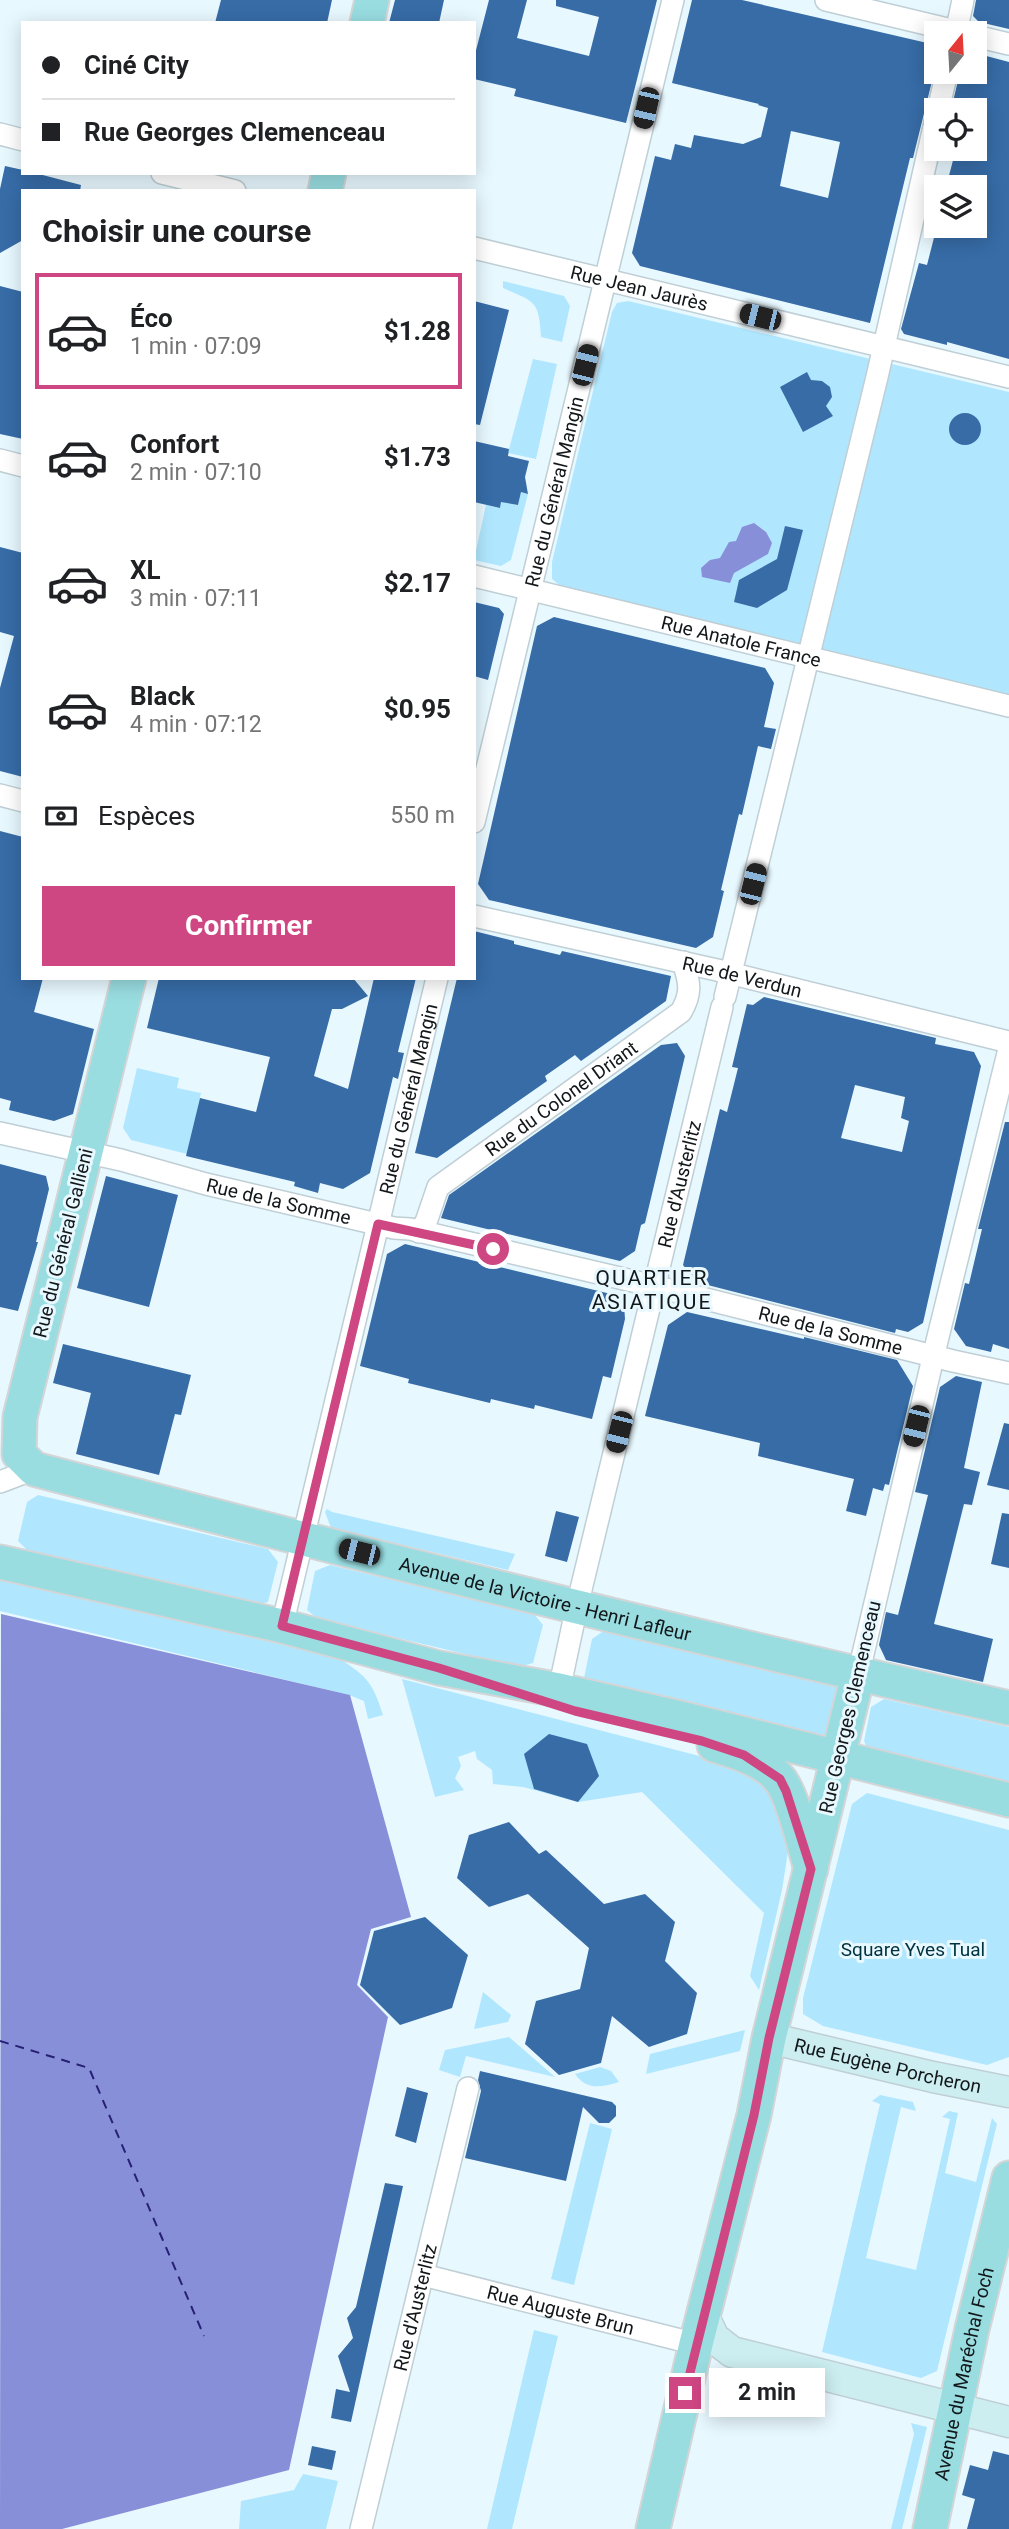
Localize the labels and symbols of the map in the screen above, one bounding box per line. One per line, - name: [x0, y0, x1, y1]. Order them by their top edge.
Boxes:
- north arrow: [924, 21, 987, 84]
- car: [632, 85, 661, 131]
- street label: Rue Jean Jaurès: [568, 260, 710, 316]
- car: [738, 302, 783, 332]
- car: [570, 342, 601, 388]
- street label: Rue du Général Mangin: [520, 394, 588, 589]
- street label: Rue Anatole France: [659, 610, 824, 671]
- car: [738, 861, 769, 907]
- street label: Rue de Verdun: [680, 951, 804, 1002]
- street label: Rue du Général Mangin: [374, 1001, 442, 1197]
- street label: Rue du Colonel Driant: [481, 1036, 642, 1161]
- street label: Rue d'Austerlitz: [653, 1118, 706, 1250]
- street label: Rue du Général Gallieni: [28, 1146, 98, 1340]
- street label: Rue de la Somme: [204, 1173, 353, 1229]
- route start: [477, 1233, 509, 1265]
- district label: QUARTIER ASIATIQUE: [592, 1266, 712, 1314]
- street label: Rue de la Somme: [756, 1301, 905, 1359]
- car: [901, 1403, 932, 1449]
- car: [604, 1409, 635, 1455]
- car: [337, 1537, 382, 1567]
- street label: Avenue de la Victoire - Henri Lafleur: [397, 1552, 694, 1646]
- street label: Rue Georges Clemenceau: [814, 1598, 886, 1816]
- park label: Square Yves Tual: [841, 1938, 985, 1961]
- street label: Rue Eugène Porcheron: [792, 2033, 983, 2098]
- street label: Rue d'Austerlitz: [388, 2241, 441, 2373]
- street label: Avenue du Maréchal Foch: [929, 2265, 998, 2482]
- street label: Rue Auguste Brun: [485, 2280, 637, 2339]
- callout: 2 min: [710, 2368, 825, 2418]
- route end: [669, 2377, 701, 2409]

